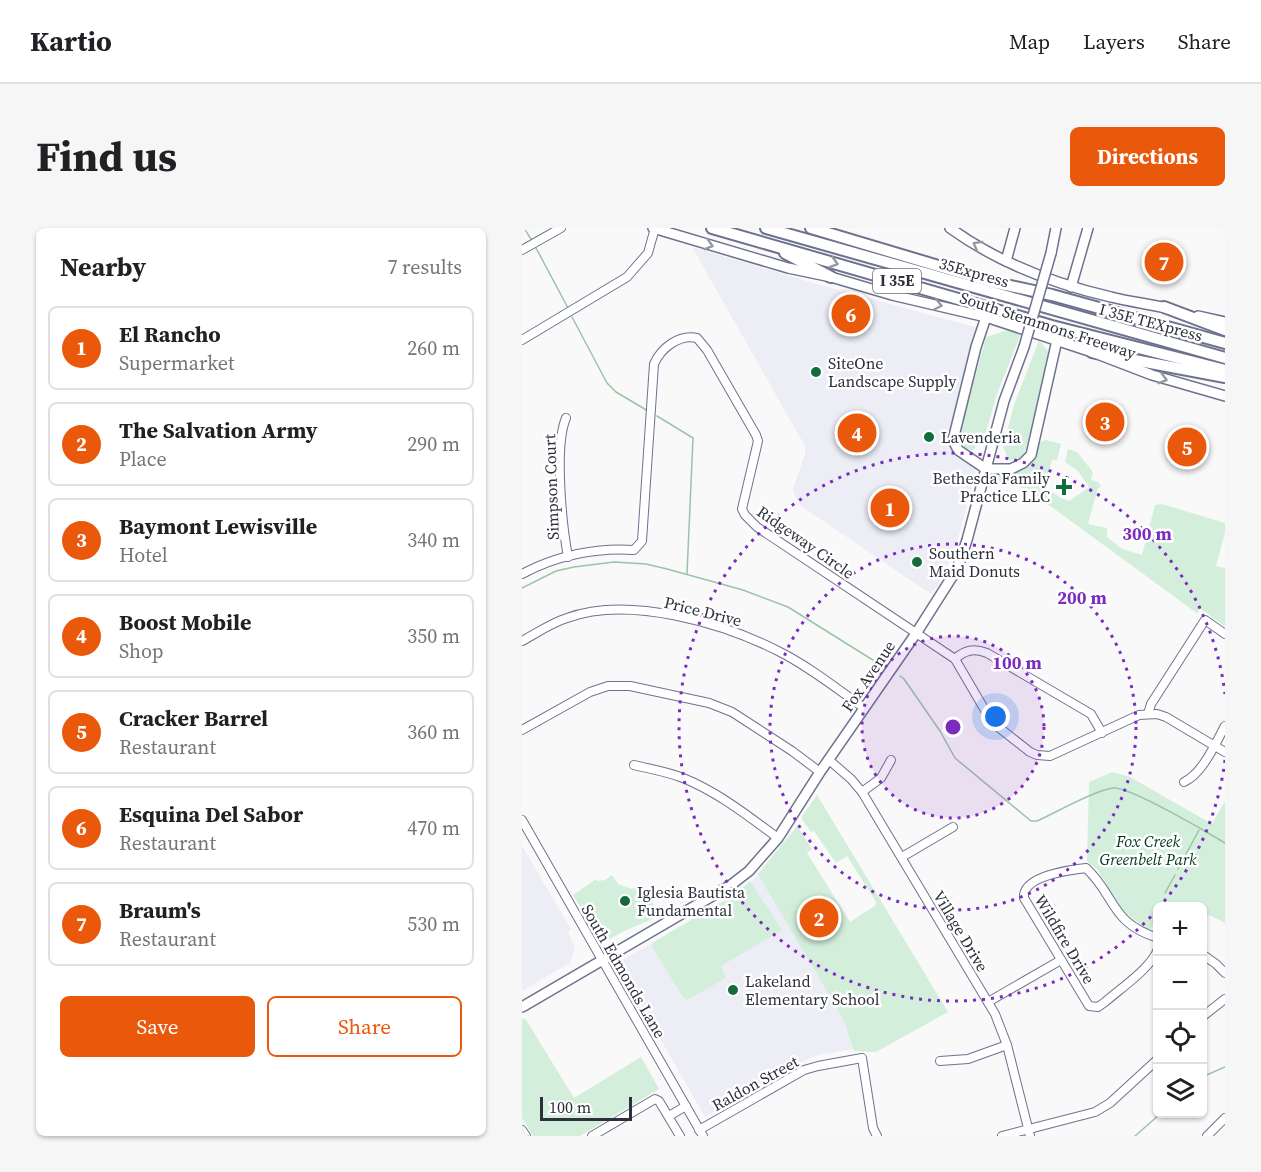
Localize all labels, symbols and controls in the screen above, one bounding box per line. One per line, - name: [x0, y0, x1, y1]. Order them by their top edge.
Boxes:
- text: Kartio: [30, 22, 112, 60]
- text: Map: [1009, 27, 1050, 56]
- text: Layers: [1083, 27, 1145, 56]
- text: Share: [1178, 27, 1231, 56]
- text: Find us: [36, 127, 177, 185]
- button: Directions: [1070, 127, 1225, 186]
- one-way arrow: [703, 238, 714, 250]
- pin: 7: [1144, 240, 1184, 285]
- one-way arrow: [973, 241, 984, 252]
- text: Nearby: [60, 249, 146, 285]
- street label: 35Express: [936, 252, 1012, 292]
- text: 7 results: [387, 253, 462, 281]
- one-way arrow: [829, 256, 839, 269]
- road number: I 35E: [873, 269, 921, 293]
- street label: South Stemmons Freeway: [957, 286, 1140, 364]
- pin: 6: [832, 292, 870, 337]
- one-way arrow: [933, 298, 943, 311]
- street label: I 35E TEXpress: [1097, 298, 1205, 346]
- text: El Rancho: [119, 319, 221, 349]
- text: 1: [76, 334, 87, 362]
- text: 260 m: [407, 334, 460, 362]
- text: Supermarket: [119, 349, 234, 377]
- place label: SiteOne Landscape Supply: [828, 352, 957, 392]
- marker: SiteOne Landscape Supply: [809, 365, 823, 379]
- one-way arrow: [1157, 372, 1168, 384]
- pin: 3: [1086, 400, 1124, 444]
- pin: 4: [838, 410, 876, 456]
- text: The Salvation Army: [119, 415, 318, 445]
- pin: 5: [1168, 424, 1206, 470]
- place label: Lavenderia: [941, 426, 1022, 448]
- text: 2: [76, 430, 87, 458]
- text: 290 m: [407, 430, 460, 458]
- marker: Lavenderia: [922, 430, 936, 444]
- street label: Simpson Court: [538, 433, 564, 540]
- text: Place: [119, 445, 167, 473]
- place label: Bethesda Family Practice LLC: [932, 467, 1051, 507]
- marker: Bethesda Family Practice LLC: [1055, 478, 1073, 496]
- pin: 1: [870, 486, 910, 530]
- street label: Ridgeway Circle: [753, 500, 859, 584]
- text: Baymont Lewisville: [119, 511, 317, 541]
- text: 300 m: [1122, 521, 1172, 546]
- text: 3: [76, 526, 87, 554]
- text: 340 m: [407, 526, 460, 554]
- text: Hotel: [119, 541, 168, 569]
- place label: Southern Maid Donuts: [929, 542, 1020, 582]
- marker: Southern Maid Donuts: [910, 555, 924, 569]
- text: 200 m: [1057, 585, 1107, 610]
- street label: Price Drive: [662, 591, 744, 631]
- text: Boost Mobile: [119, 607, 252, 637]
- text: 4: [76, 622, 87, 650]
- text: 350 m: [407, 622, 460, 650]
- street label: Fox Avenue: [836, 636, 900, 716]
- text: Shop: [119, 637, 164, 665]
- text: 100 m: [992, 650, 1042, 675]
- your location: [981, 702, 1010, 731]
- text: Cracker Barrel: [119, 703, 268, 733]
- centre of rings: [943, 717, 963, 737]
- text: 5: [76, 718, 87, 746]
- text: 360 m: [407, 718, 460, 746]
- text: Restaurant: [119, 733, 216, 761]
- text: Esquina Del Sabor: [119, 799, 303, 829]
- text: 6: [76, 814, 87, 842]
- text: 470 m: [407, 814, 460, 842]
- text: Restaurant: [119, 829, 216, 857]
- park label: Fox Creek Greenbelt Park: [1100, 830, 1197, 870]
- place label: Iglesia Bautista Fundamental: [637, 881, 746, 921]
- street label: Village Drive: [928, 886, 994, 976]
- street label: Wildfire Drive: [1030, 890, 1100, 988]
- marker: Iglesia Bautista Fundamental: [618, 894, 632, 908]
- text: Braum's: [119, 895, 201, 925]
- pin: 2: [800, 896, 838, 940]
- street label: South Edmonds Lane: [577, 900, 671, 1042]
- map controls: [1153, 902, 1207, 1118]
- button: +: [1153, 902, 1207, 956]
- text: 7: [76, 910, 87, 938]
- text: 530 m: [407, 910, 460, 938]
- text: Restaurant: [119, 925, 216, 953]
- button: −: [1153, 956, 1207, 1010]
- place label: Lakeland Elementary School: [745, 970, 880, 1010]
- marker: Lakeland Elementary School: [726, 983, 740, 997]
- button: Save: [60, 996, 255, 1057]
- button: Share: [267, 996, 462, 1057]
- button: locate: [1153, 1010, 1207, 1064]
- street label: Raldon Street: [708, 1050, 803, 1116]
- button: layers: [1153, 1064, 1207, 1118]
- scale bar: [540, 1094, 632, 1122]
- text: 100 m: [549, 1096, 591, 1118]

